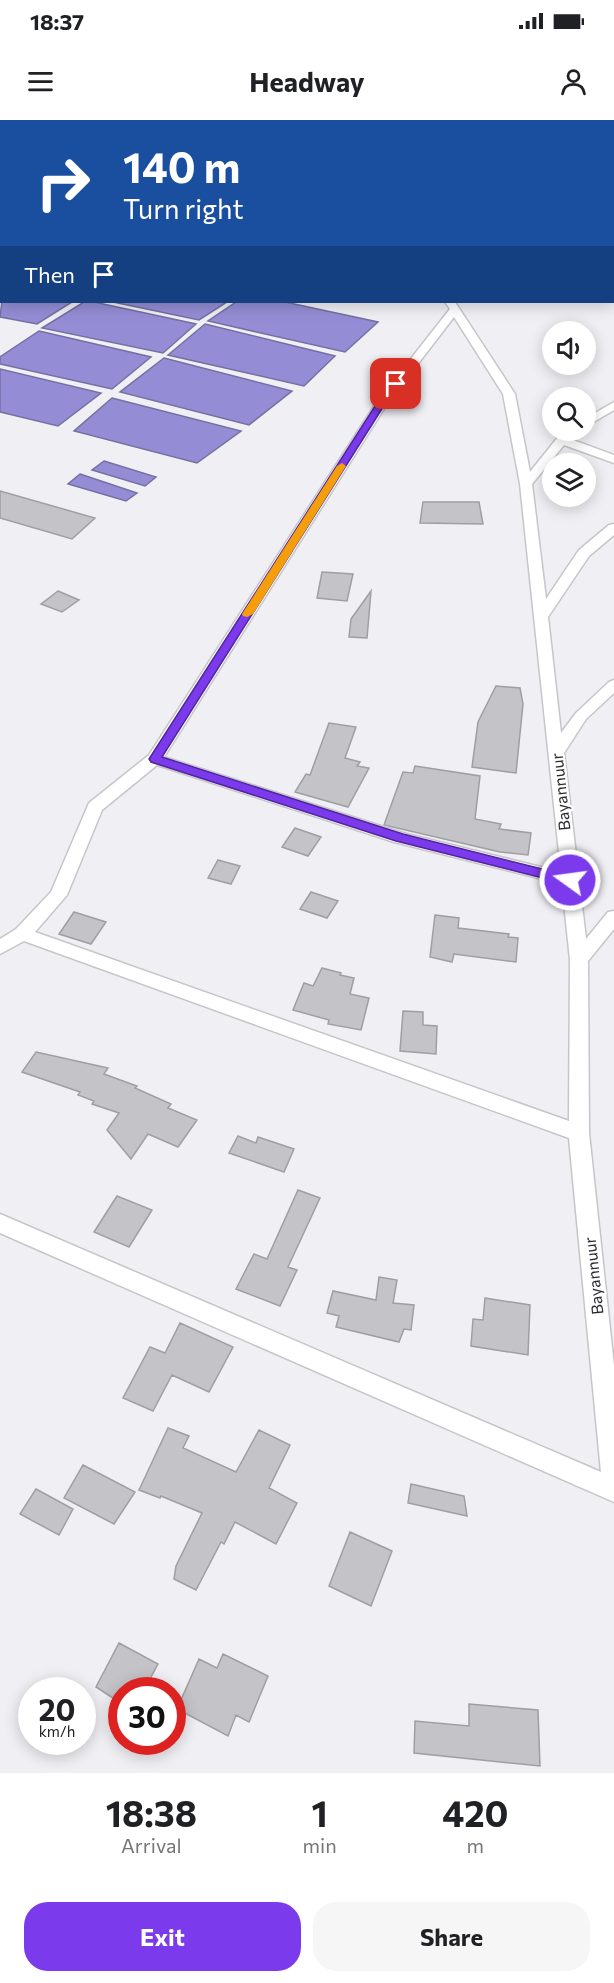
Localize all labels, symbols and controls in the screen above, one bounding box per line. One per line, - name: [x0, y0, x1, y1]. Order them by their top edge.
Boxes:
- text: 18:37: [30, 8, 84, 35]
- icon: menu: [24, 65, 57, 98]
- text: Headway: [249, 65, 365, 98]
- icon: person: [557, 65, 590, 98]
- text: 140 m: [123, 140, 240, 192]
- icon: right: [24, 144, 102, 222]
- text: Turn right: [123, 192, 243, 225]
- icon: arrive: [87, 258, 120, 291]
- text: Then: [24, 261, 75, 288]
- map controls: [542, 321, 596, 507]
- button: sound: [542, 321, 596, 375]
- pin: [370, 358, 421, 409]
- icon: arrive: [379, 367, 412, 400]
- button: search: [542, 387, 596, 441]
- button: layers: [542, 453, 596, 507]
- street label: Bayannuur: [546, 752, 574, 832]
- position arrow: [538, 848, 602, 912]
- street label: Bayannuur: [579, 1236, 607, 1316]
- speed limit sign: 30: [108, 1677, 186, 1755]
- text: 20: [39, 1690, 75, 1727]
- text: km/h: [39, 1722, 75, 1740]
- text: 18:38: [106, 1790, 197, 1834]
- text: 1: [311, 1790, 328, 1834]
- text: 420: [442, 1790, 508, 1834]
- text: Arrival: [121, 1833, 182, 1857]
- text: min: [303, 1833, 337, 1857]
- text: m: [467, 1833, 484, 1857]
- button: Exit: [24, 1902, 301, 1971]
- button: Share: [313, 1902, 590, 1971]

